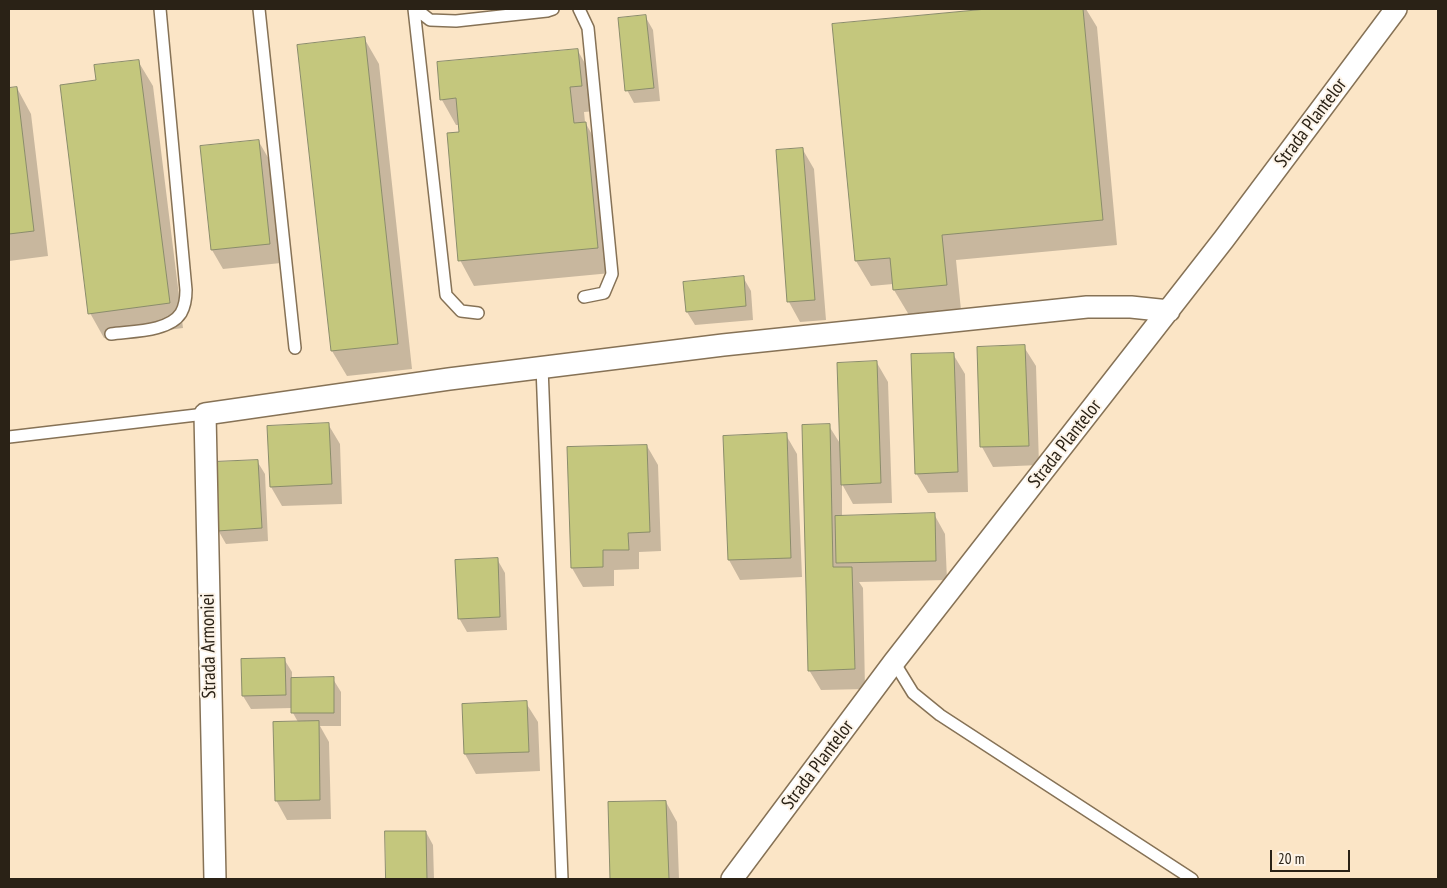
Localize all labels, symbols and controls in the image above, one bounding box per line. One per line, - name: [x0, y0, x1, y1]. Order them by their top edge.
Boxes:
- street label: Strada Plantelor: [1270, 74, 1352, 172]
- street label: Strada Plantelor: [1023, 395, 1107, 493]
- street label: Strada Armoniei: [197, 593, 221, 699]
- street label: Strada Plantelor: [777, 716, 859, 814]
- scale bar: [1272, 840, 1352, 872]
- text: 20 m: [1278, 849, 1304, 868]

